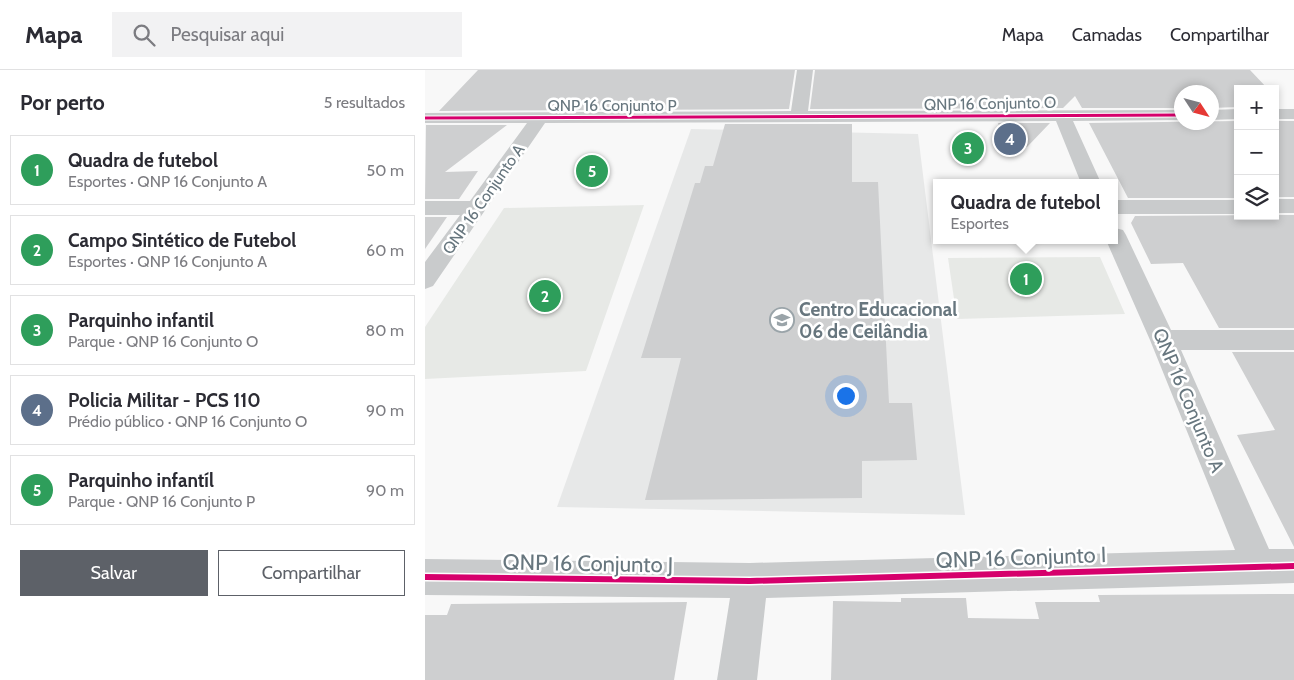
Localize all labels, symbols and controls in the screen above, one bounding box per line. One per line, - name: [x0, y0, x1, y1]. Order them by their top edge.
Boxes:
- search box: [112, 12, 462, 57]
- text: Mapa: [25, 20, 82, 49]
- icon: search: [130, 21, 158, 49]
- text: Pesquisar aqui: [170, 23, 284, 46]
- text: Mapa: [1002, 24, 1044, 46]
- text: Camadas: [1072, 24, 1142, 46]
- text: Compartilhar: [1170, 24, 1269, 46]
- north arrow: [1174, 85, 1219, 130]
- map controls: [1234, 85, 1279, 220]
- button: +: [1234, 85, 1279, 130]
- text: Por perto: [20, 90, 105, 115]
- text: 5 resultados: [324, 93, 405, 112]
- street label: QNP 16 Conjunto O: [924, 93, 1056, 114]
- street label: QNP 16 Conjunto P: [547, 96, 677, 115]
- pin: 4: [994, 120, 1026, 158]
- pin: 3: [952, 129, 984, 167]
- button: −: [1234, 130, 1279, 175]
- street label: QNP 16 Conjunto A: [438, 141, 528, 258]
- text: Quadra de futebol: [68, 149, 218, 172]
- pin: 5: [576, 152, 608, 190]
- text: 1: [34, 161, 40, 180]
- text: 50 m: [367, 161, 404, 180]
- text: Esportes · QNP 16 Conjunto A: [68, 172, 267, 191]
- button: layers: [1234, 175, 1279, 220]
- popup: [933, 179, 1118, 244]
- text: Quadra de futebol: [951, 191, 1100, 214]
- text: Esportes: [951, 214, 1009, 233]
- text: Campo Sintético de Futebol: [68, 229, 296, 252]
- text: 2: [33, 241, 41, 260]
- text: 60 m: [366, 241, 404, 260]
- text: Esportes · QNP 16 Conjunto A: [68, 252, 267, 271]
- pin: 1: [1010, 260, 1042, 298]
- pin: 2: [529, 277, 561, 315]
- place label: Centro Educacional 06 de Ceilândia: [799, 298, 957, 343]
- school or university icon: Centro Educacional 06 de Ceilândia: [769, 307, 795, 333]
- text: Parquinho infantil: [68, 309, 214, 332]
- text: 3: [33, 321, 41, 340]
- text: 80 m: [366, 321, 404, 340]
- street label: QNP 16 Conjunto A: [1148, 325, 1229, 476]
- text: Parque · QNP 16 Conjunto O: [68, 332, 258, 351]
- your location: [833, 383, 859, 409]
- text: Policia Militar - PCS 110: [68, 389, 261, 412]
- text: 4: [32, 401, 42, 420]
- text: 90 m: [366, 401, 404, 420]
- text: Prédio público · QNP 16 Conjunto O: [68, 412, 307, 431]
- text: Parquinho infantíl: [68, 469, 214, 492]
- text: 5: [33, 481, 41, 500]
- text: 90 m: [366, 481, 404, 500]
- text: Parque · QNP 16 Conjunto P: [68, 492, 255, 511]
- street label: QNP 16 Conjunto I: [935, 541, 1107, 574]
- street label: QNP 16 Conjunto J: [503, 549, 673, 578]
- button: Salvar: [20, 550, 208, 596]
- button: Compartilhar: [218, 550, 405, 596]

